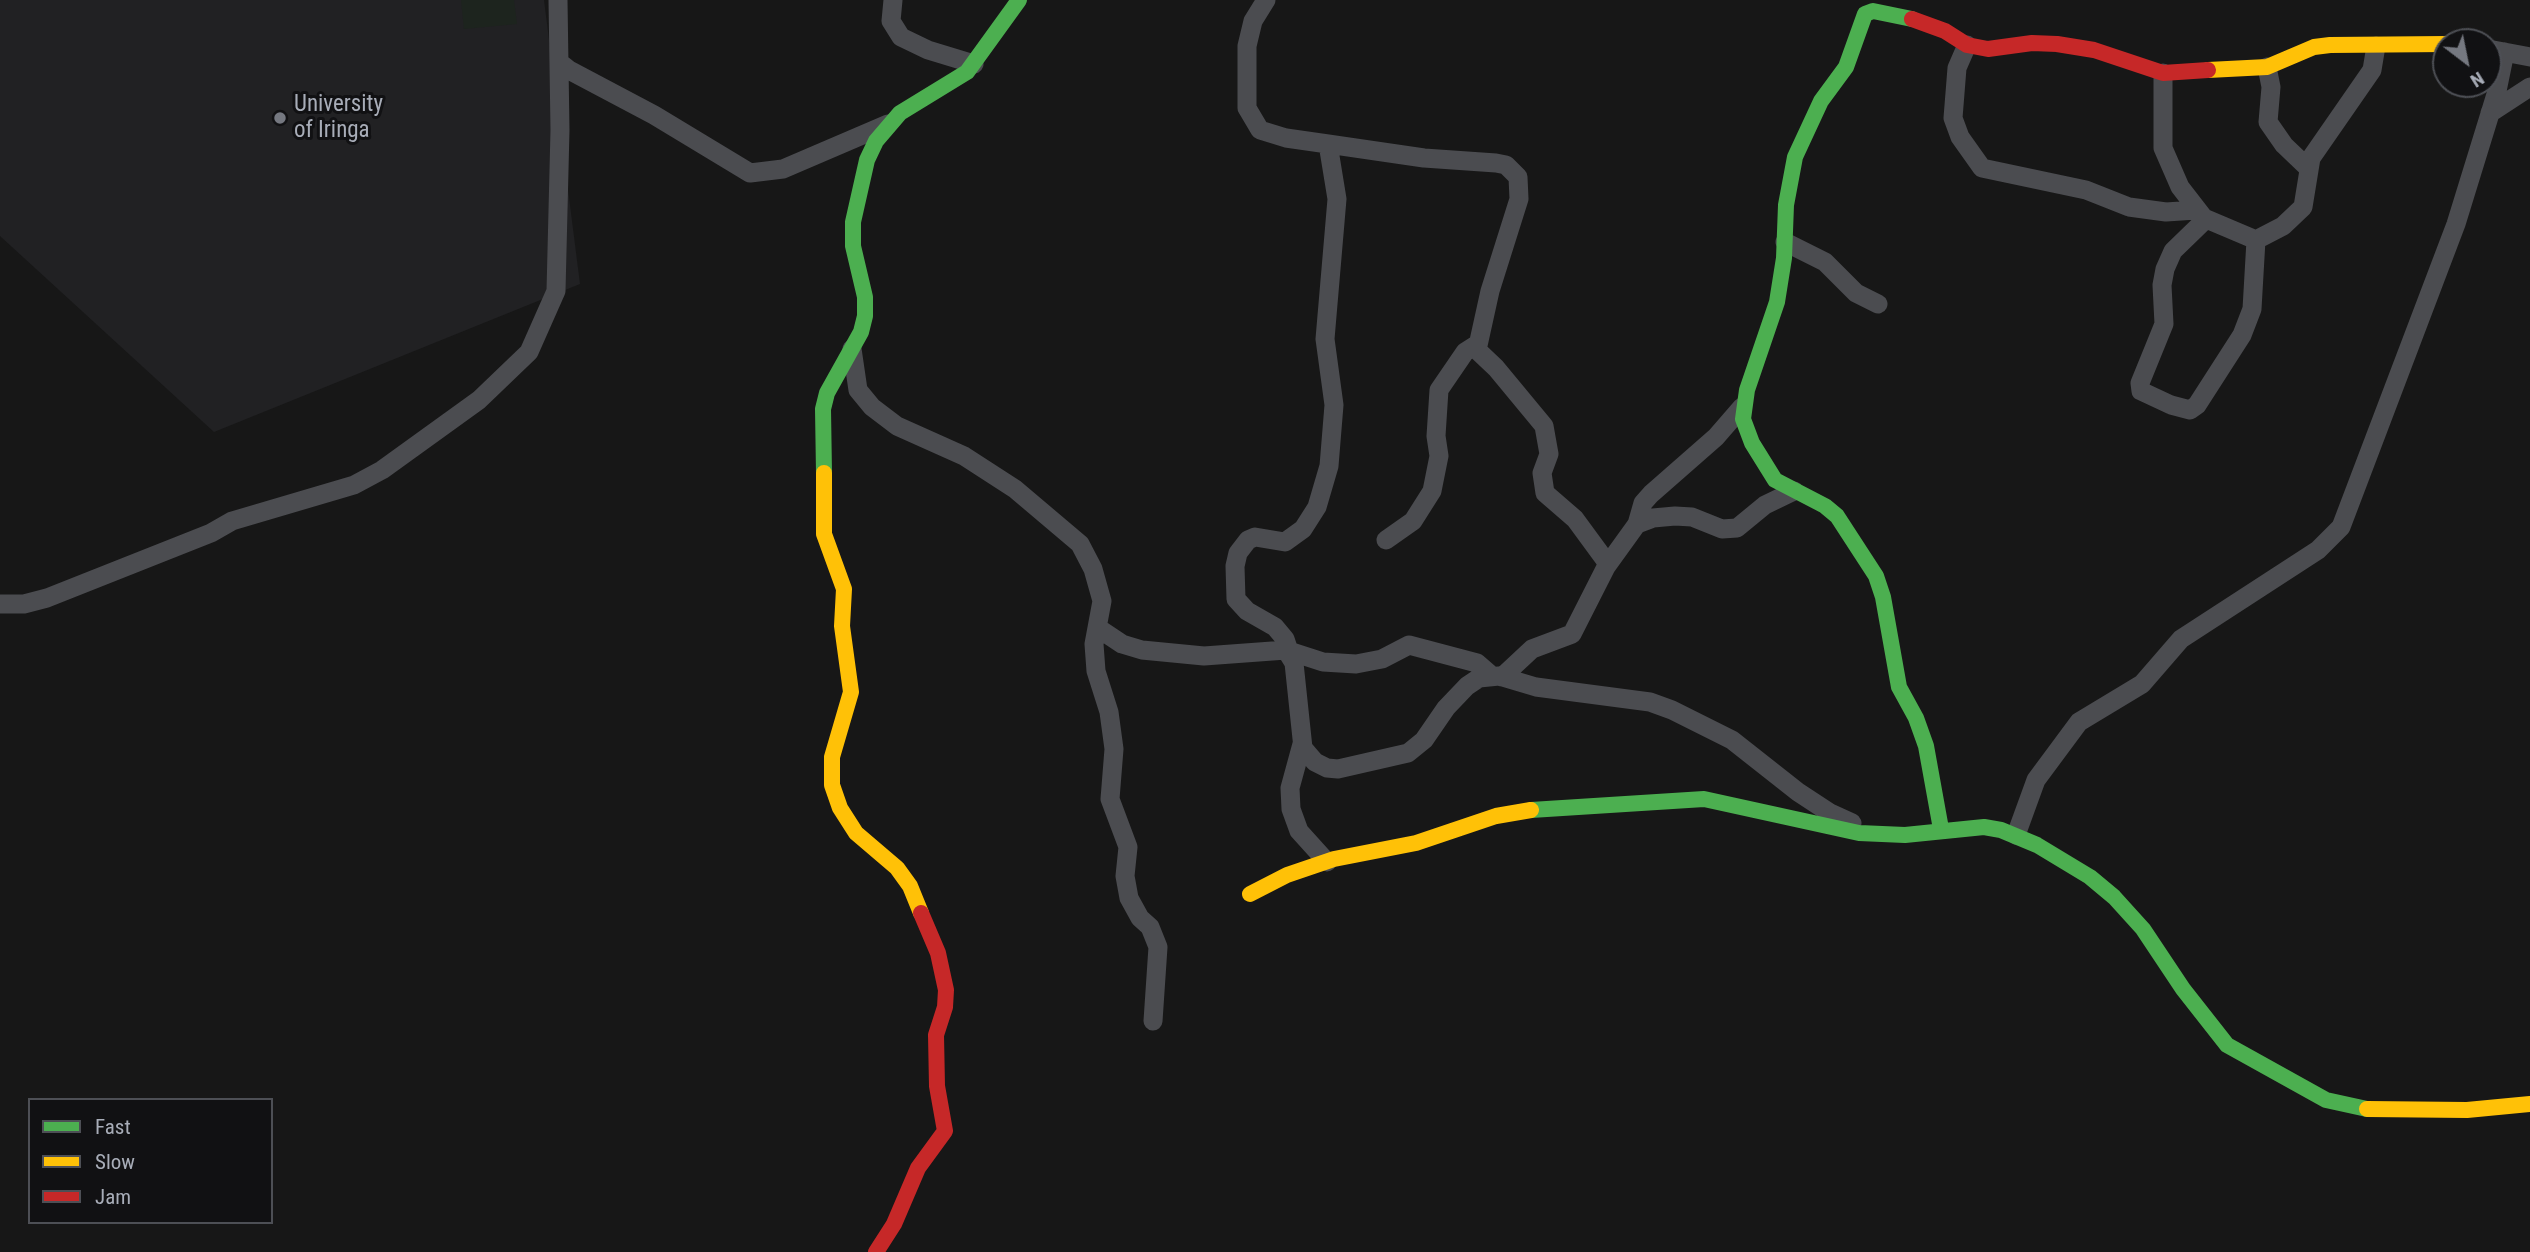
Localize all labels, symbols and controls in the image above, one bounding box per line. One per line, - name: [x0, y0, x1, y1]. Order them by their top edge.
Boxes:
- north arrow: [2432, 28, 2502, 98]
- text: N: [2466, 67, 2488, 92]
- place label: University of Iringa: [294, 91, 383, 145]
- marker: University of Iringa: [272, 110, 288, 126]
- legend: [28, 1098, 273, 1224]
- text: Fast: [95, 1115, 131, 1139]
- text: Slow: [95, 1150, 135, 1174]
- text: Jam: [95, 1185, 131, 1209]

